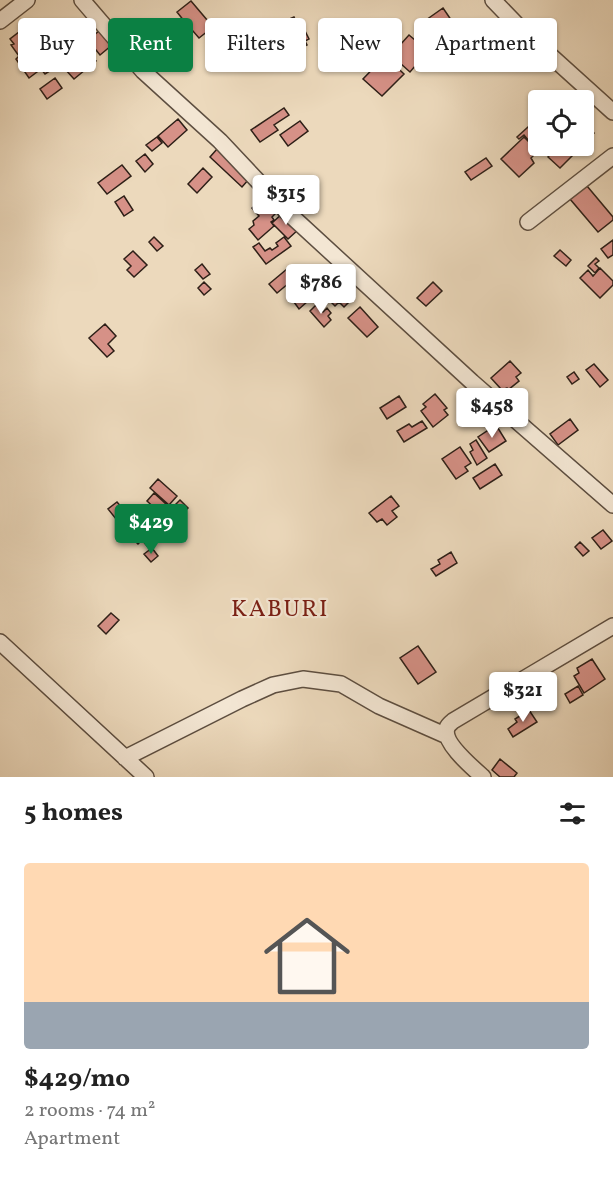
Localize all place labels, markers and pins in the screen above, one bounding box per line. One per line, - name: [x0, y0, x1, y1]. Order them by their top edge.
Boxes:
- pin: $315: [250, 175, 322, 226]
- pin: $786: [285, 264, 357, 315]
- pin: $458: [456, 388, 528, 439]
- pin: $429: [115, 504, 187, 555]
- pin: $321: [487, 672, 559, 723]

